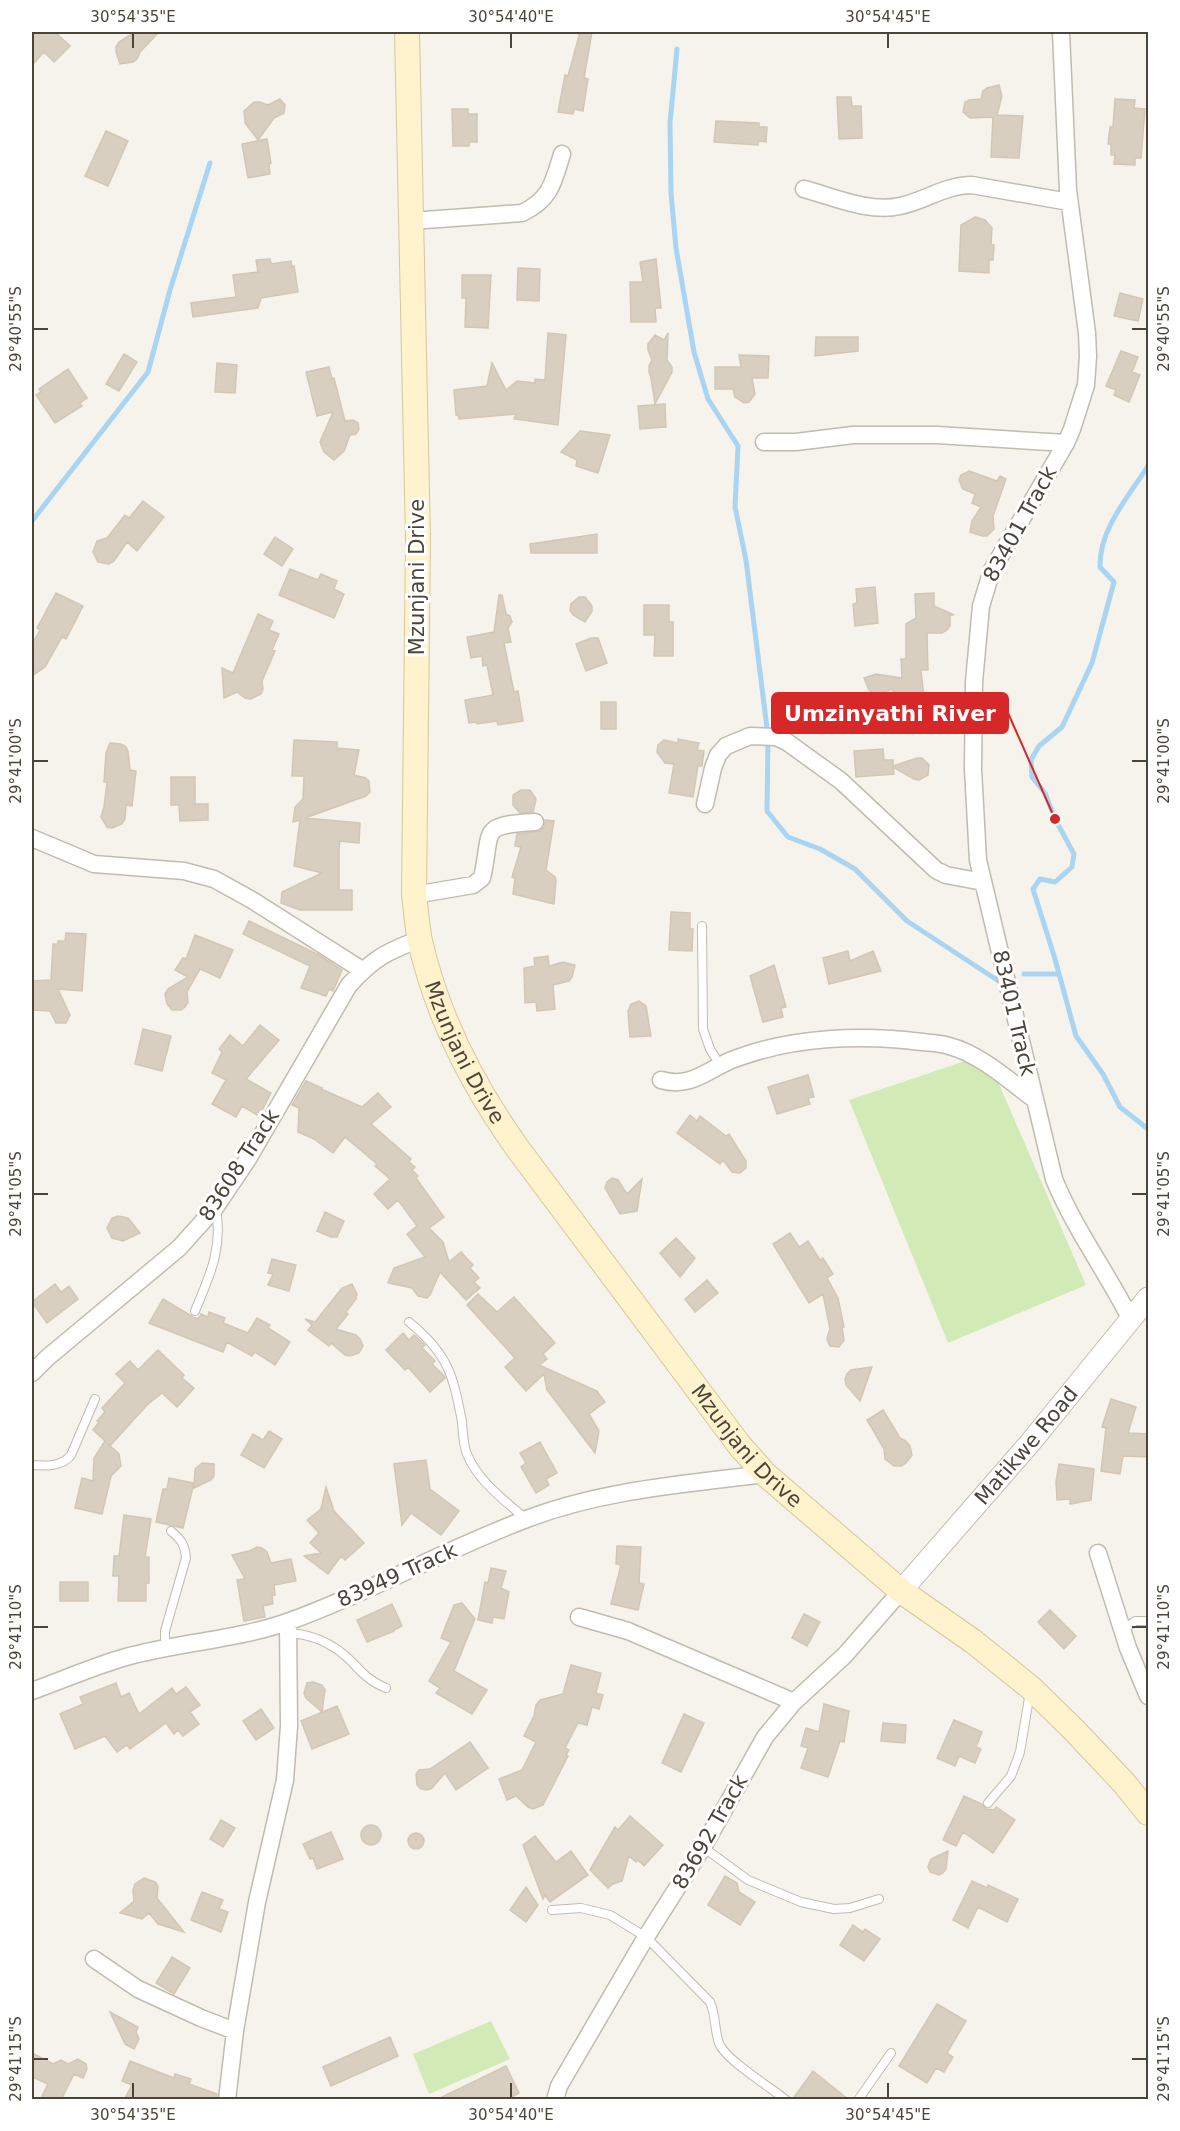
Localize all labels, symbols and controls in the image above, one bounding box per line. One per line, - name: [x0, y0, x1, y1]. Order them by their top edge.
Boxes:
- text: 30°54'35"E: [90, 8, 176, 26]
- text: 30°54'40"E: [468, 8, 554, 26]
- text: 30°54'45"E: [845, 8, 931, 26]
- text: 29°40'55"S: [7, 286, 25, 372]
- text: 29°40'55"S: [1155, 286, 1173, 372]
- street label: 83401 Track: [978, 461, 1062, 586]
- street label: Mzunjani Drive: [405, 499, 429, 655]
- callout: Umzinyathi River: [772, 693, 1008, 733]
- text: Umzinyathi River: [784, 701, 996, 726]
- text: 29°41'00"S: [7, 718, 25, 804]
- text: 29°41'00"S: [1155, 718, 1173, 804]
- street label: 83401 Track: [988, 948, 1040, 1079]
- street label: Mzunjani Drive: [420, 978, 510, 1128]
- street label: 83608 Track: [194, 1104, 284, 1225]
- text: 29°41'05"S: [7, 1151, 25, 1237]
- text: 29°41'05"S: [1155, 1151, 1173, 1237]
- street label: Mzunjani Drive: [686, 1380, 807, 1512]
- street label: Matikwe Road: [970, 1382, 1083, 1509]
- street label: 83949 Track: [333, 1538, 461, 1612]
- text: 29°41'10"S: [7, 1584, 25, 1670]
- text: 29°41'10"S: [1155, 1584, 1173, 1670]
- street label: 83692 Track: [667, 1770, 753, 1894]
- text: 29°41'15"S: [7, 2016, 25, 2102]
- text: 29°41'15"S: [1155, 2016, 1173, 2102]
- text: 30°54'35"E: [90, 2106, 176, 2124]
- text: 30°54'40"E: [468, 2106, 554, 2124]
- text: 30°54'45"E: [845, 2106, 931, 2124]

